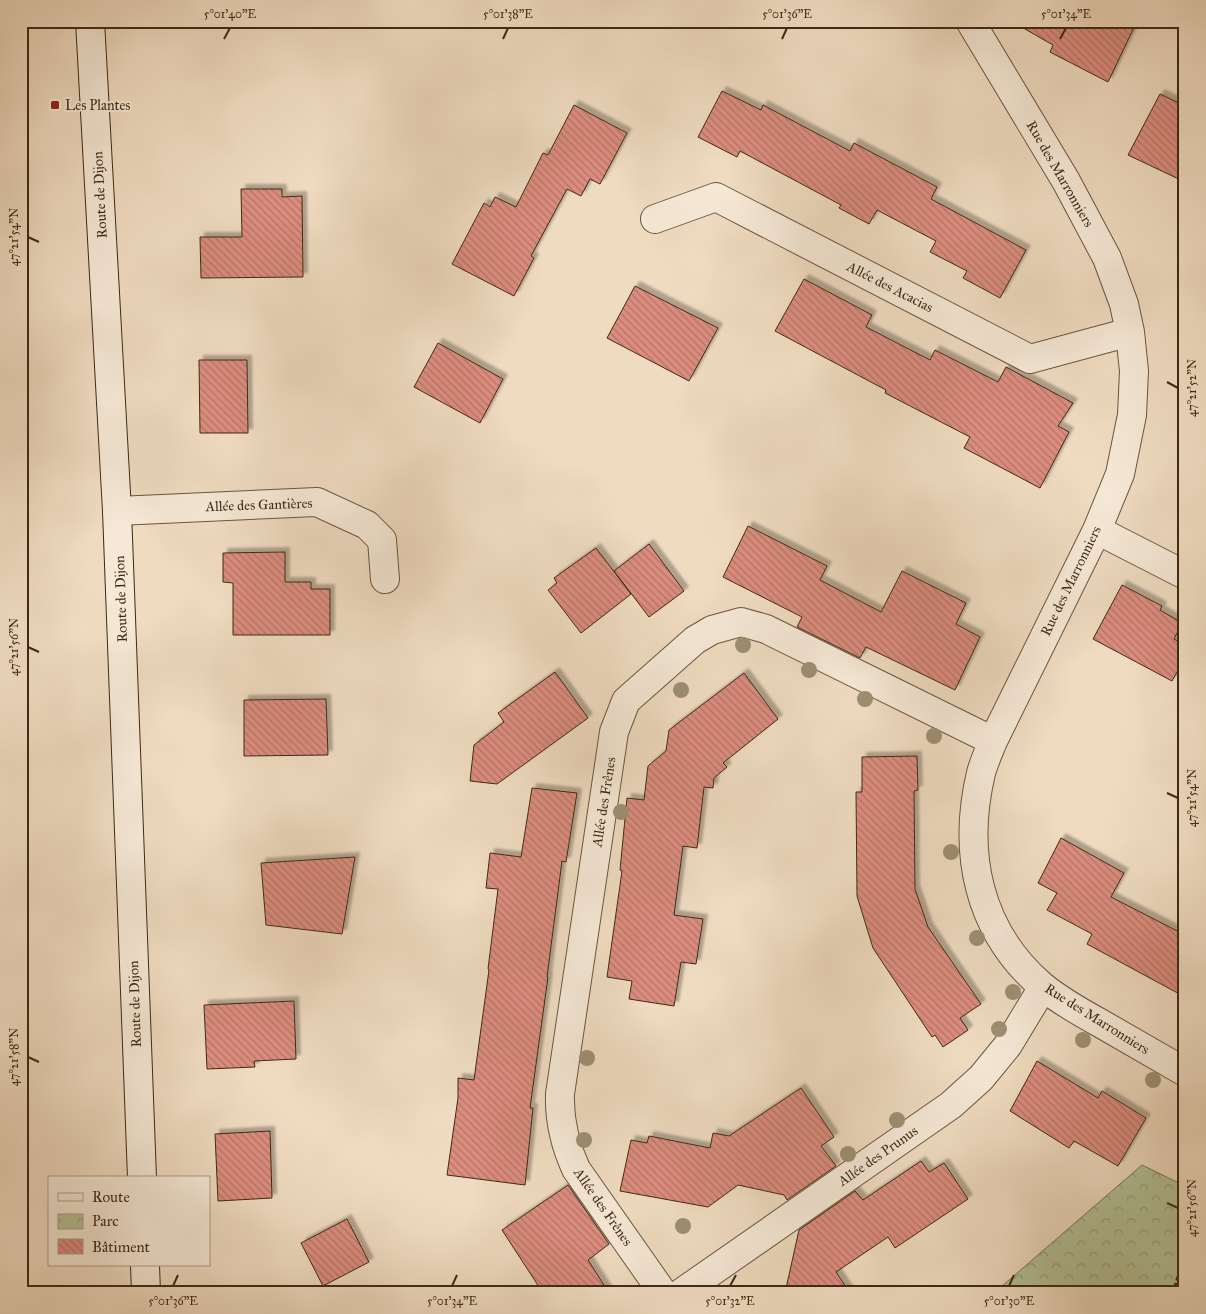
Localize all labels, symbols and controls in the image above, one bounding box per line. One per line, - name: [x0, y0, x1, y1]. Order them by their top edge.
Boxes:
- text: 5°01'40"E: [204, 7, 257, 21]
- text: 5°01'38"E: [483, 7, 533, 21]
- text: 5°01'36"E: [762, 7, 812, 21]
- text: 5°01'34"E: [1041, 7, 1092, 21]
- place label: Les Plantes: [65, 97, 130, 114]
- marker: Les Plantes: [49, 99, 61, 111]
- street label: Rue des Marronniers: [1023, 118, 1097, 230]
- street label: Route de Dijon: [89, 151, 111, 239]
- text: 47°21'54"N: [7, 208, 21, 266]
- street label: Allée des Acacias: [843, 258, 936, 316]
- text: 47°21'52"N: [1185, 359, 1199, 417]
- street label: Allée des Gantières: [204, 495, 313, 515]
- street label: Rue des Marronniers: [1037, 523, 1105, 639]
- street label: Route de Dijon: [111, 555, 131, 643]
- text: 47°21'56"N: [7, 618, 21, 676]
- street label: Allée des Frênes: [588, 756, 620, 849]
- text: 47°21'54"N: [1185, 769, 1199, 827]
- street label: Route de Dijon: [125, 960, 145, 1048]
- street label: Rue des Marronniers: [1042, 980, 1152, 1058]
- text: 47°21'58"N: [7, 1028, 21, 1086]
- street label: Allée des Prunus: [834, 1122, 921, 1190]
- street label: Allée des Frênes: [569, 1164, 636, 1249]
- legend: [48, 1176, 210, 1266]
- text: 47°21'56"N: [1185, 1179, 1199, 1237]
- text: Route: [92, 1188, 130, 1206]
- text: Parc: [92, 1212, 119, 1230]
- text: Bâtiment: [92, 1238, 151, 1256]
- text: 5°01'36"E: [148, 1294, 198, 1308]
- text: 5°01'34"E: [427, 1294, 478, 1308]
- text: 5°01'32"E: [705, 1294, 755, 1308]
- text: 5°01'30"E: [984, 1294, 1035, 1308]

